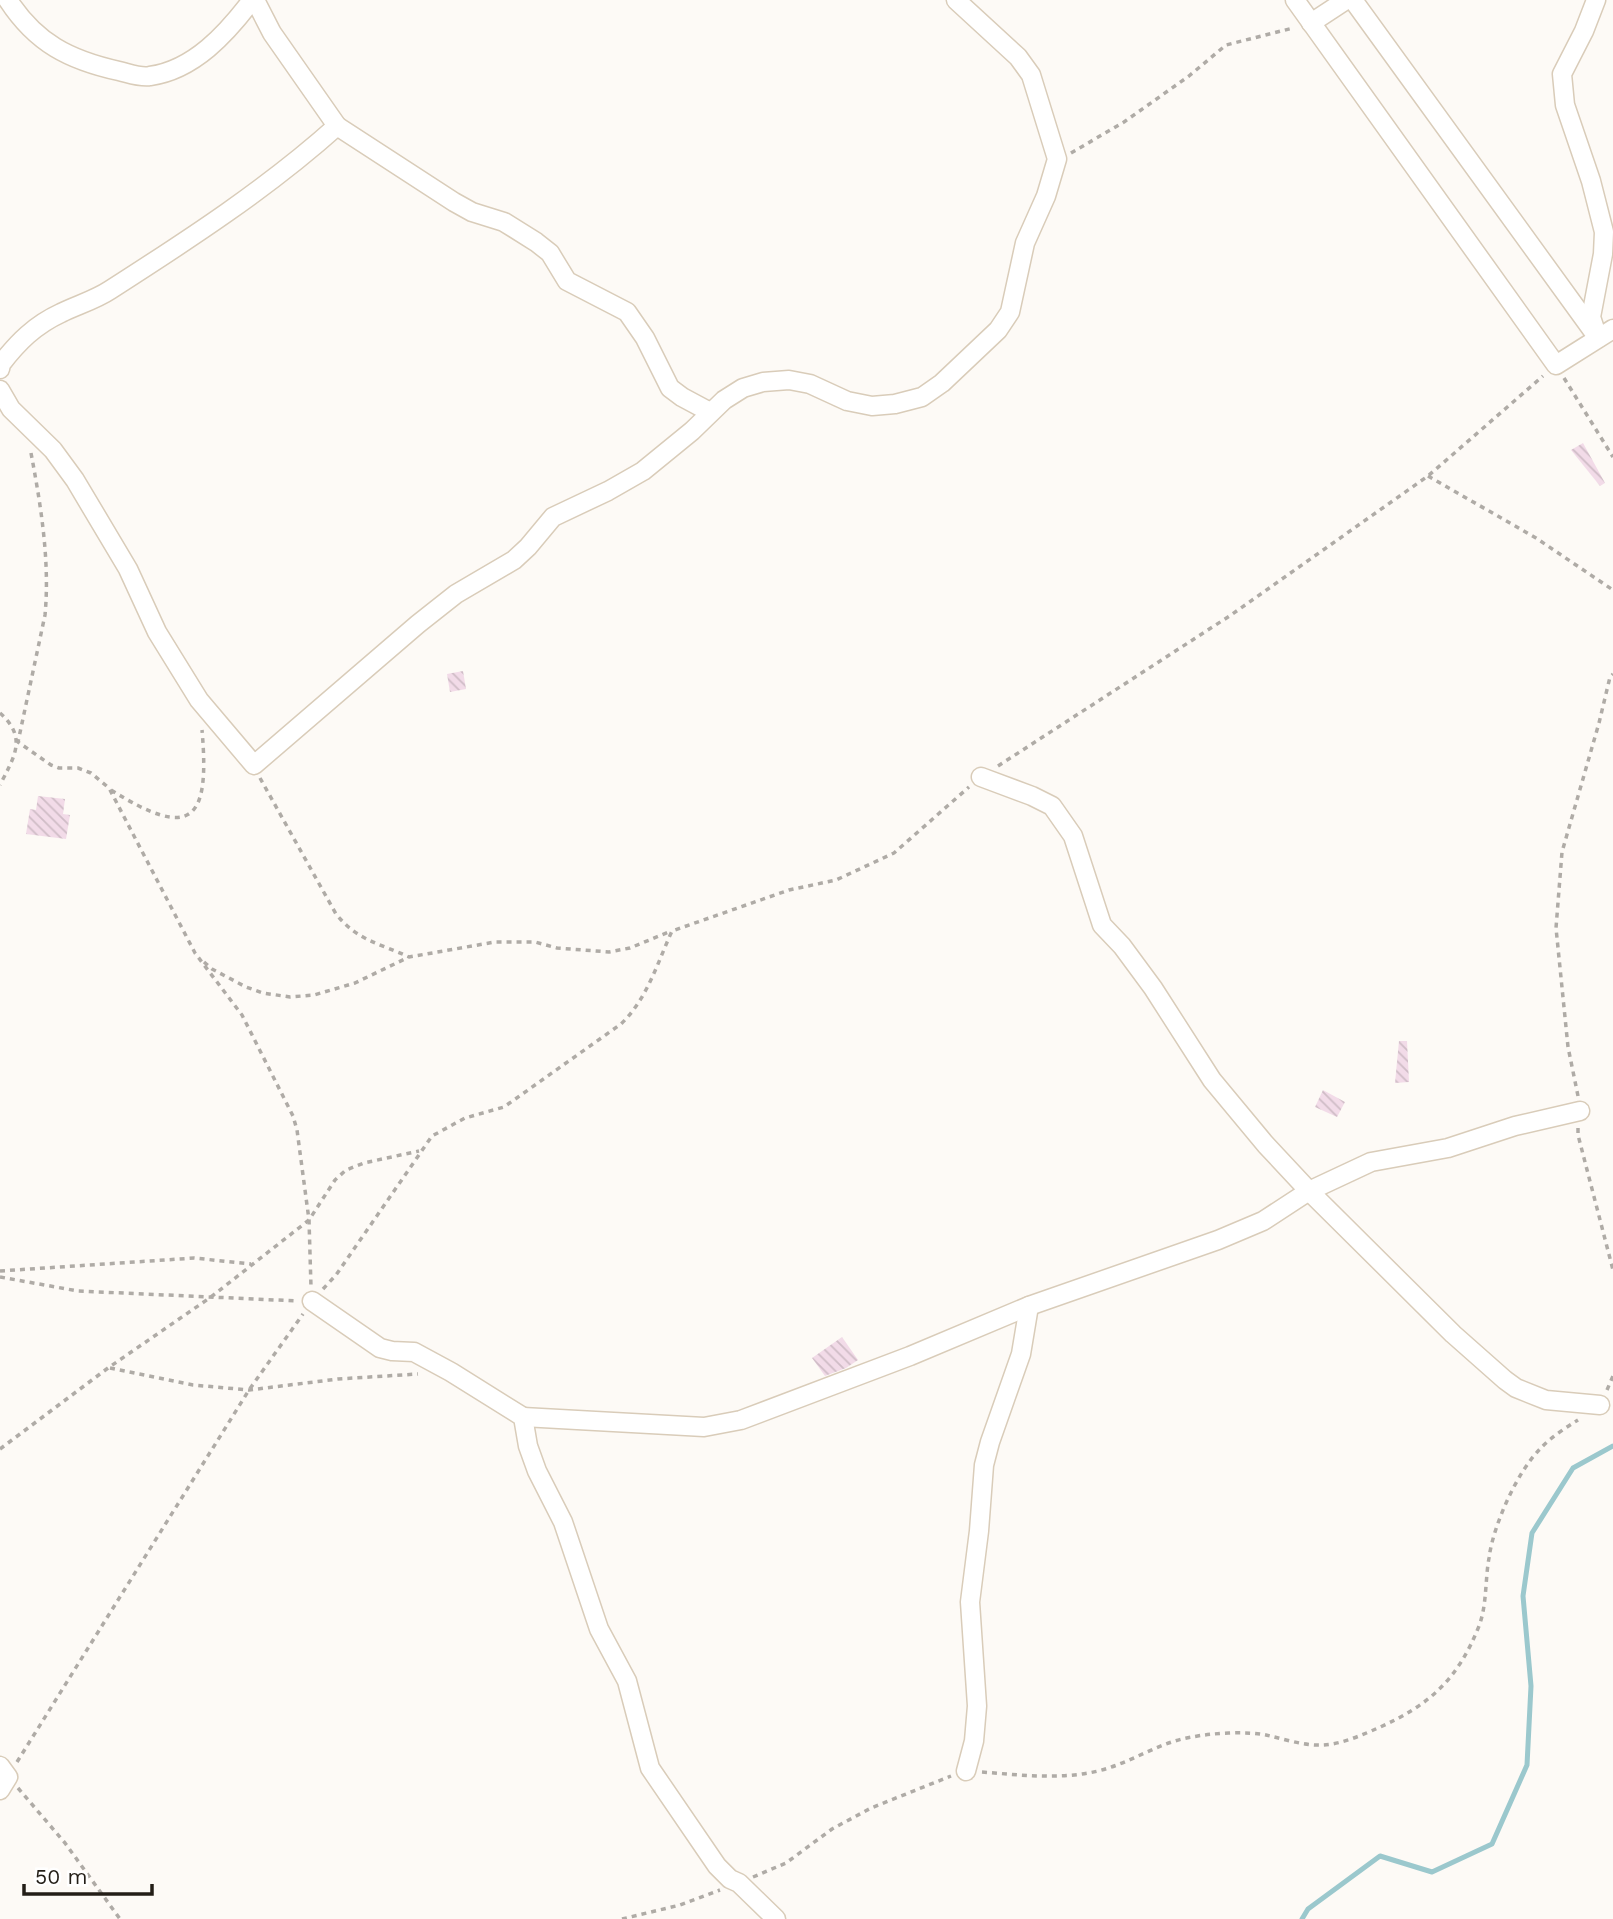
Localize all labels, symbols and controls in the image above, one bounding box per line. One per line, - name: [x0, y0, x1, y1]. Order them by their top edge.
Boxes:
- scale bar: [24, 1853, 152, 1897]
- text: 50 m: [35, 1864, 87, 1889]

